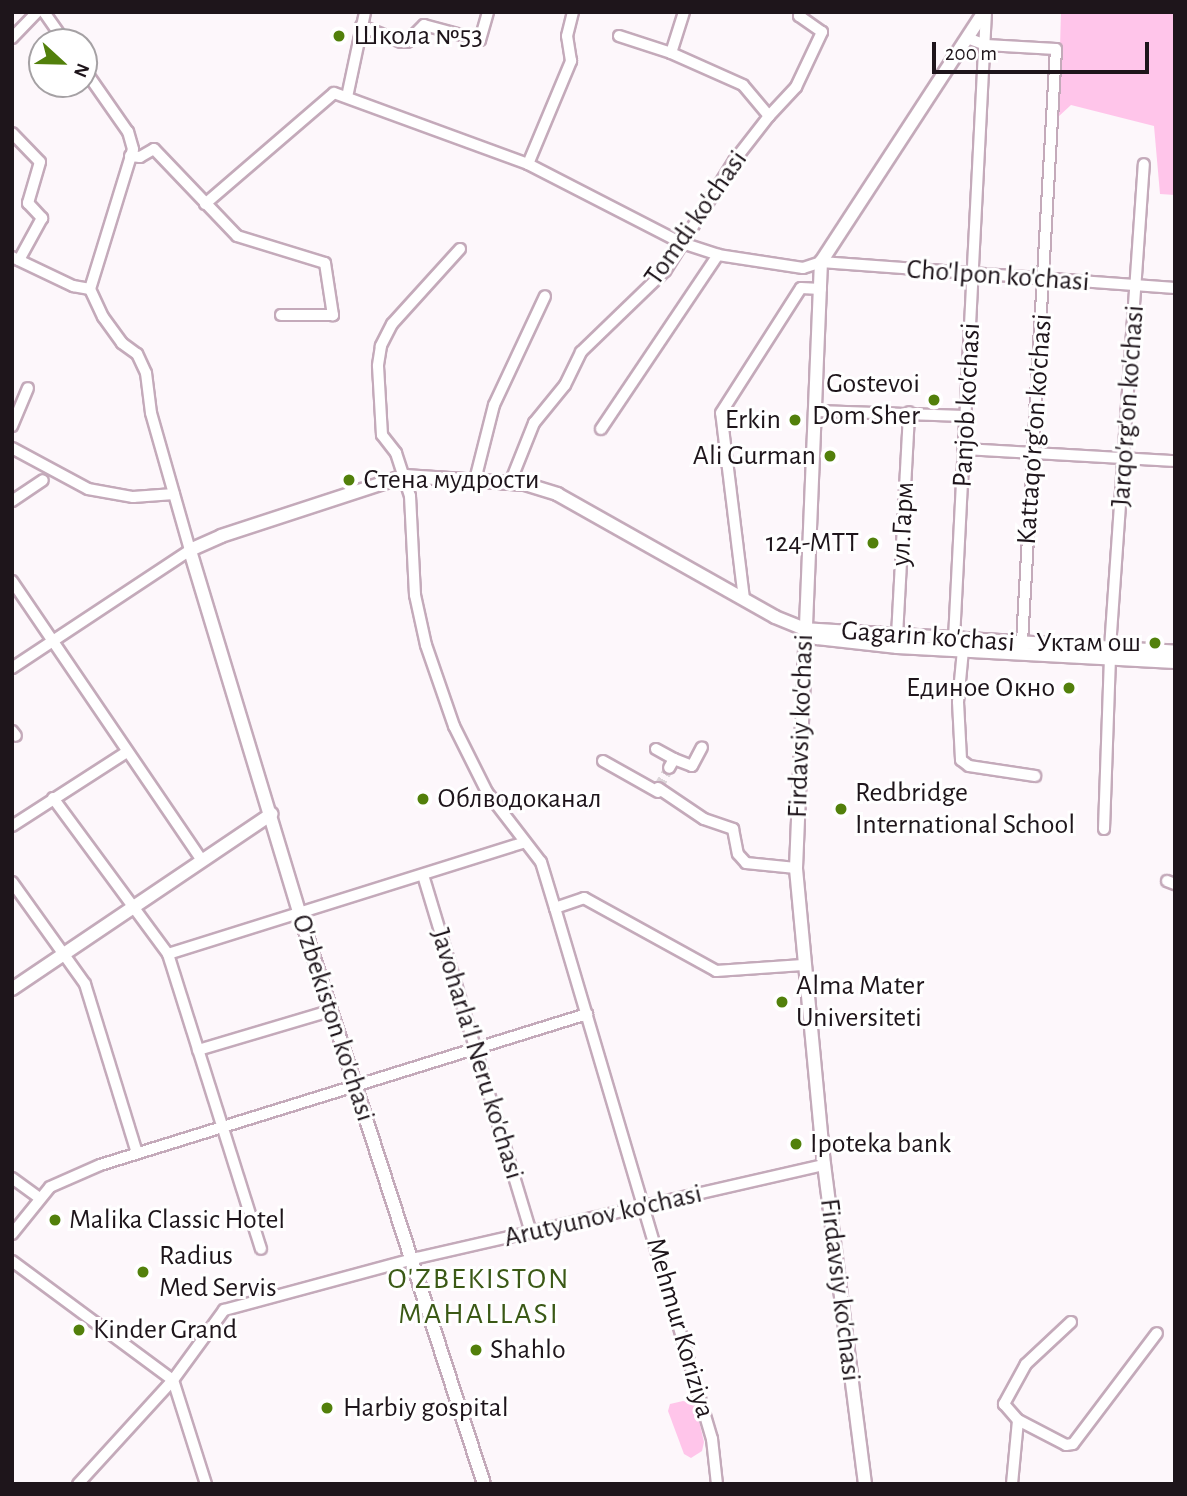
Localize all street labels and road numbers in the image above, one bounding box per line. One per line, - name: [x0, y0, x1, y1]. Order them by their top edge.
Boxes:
- street label: Tomdi ko'chasi: [637, 144, 755, 292]
- street label: Cho'lpon ko'chasi: [905, 253, 1091, 299]
- street label: Jarqo'rg'on ko'chasi: [1104, 304, 1152, 508]
- street label: Kattaqo'rg'on ko'chasi: [1010, 312, 1060, 546]
- street label: Panjob ko'chasi: [946, 322, 988, 488]
- street label: ул.Гарм: [884, 481, 922, 567]
- street label: Gagarin ko'chasi: [840, 614, 1016, 660]
- street label: Firdavsiy ko'chasi: [781, 633, 821, 819]
- street label: O'zbekiston ko'chasi: [284, 910, 382, 1126]
- street label: Javoharla'l Neru ko'chasi: [423, 925, 531, 1183]
- street label: Arutyunov ko'chasi: [501, 1177, 705, 1255]
- street label: Firdavsiy ko'chasi: [812, 1197, 868, 1383]
- street label: Mehmur Koriziya: [638, 1234, 722, 1422]

